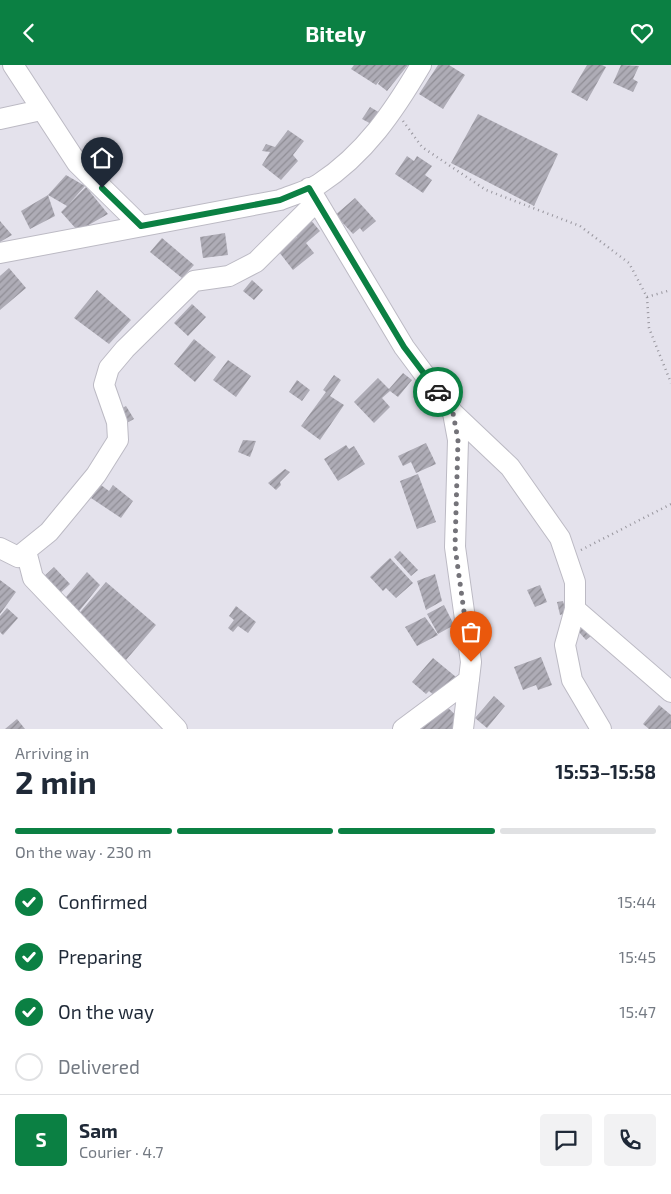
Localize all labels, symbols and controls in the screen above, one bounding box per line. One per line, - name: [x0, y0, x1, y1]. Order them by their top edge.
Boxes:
- icon: back: [15, 19, 43, 47]
- icon: heart: [628, 19, 656, 47]
- text: Bitely: [305, 20, 366, 46]
- pin: [81, 137, 123, 188]
- icon: home: [88, 144, 116, 172]
- courier: [413, 367, 463, 417]
- icon: car: [424, 378, 452, 406]
- pin: [450, 611, 492, 662]
- icon: bag: [457, 618, 485, 646]
- text: Arriving in: [15, 743, 89, 762]
- text: 15:53–15:58: [555, 760, 656, 783]
- text: 2 min: [15, 762, 97, 800]
- text: On the way · 230 m: [15, 842, 152, 861]
- icon: check: [15, 888, 43, 916]
- text: Confirmed: [58, 890, 148, 913]
- text: 15:44: [618, 892, 656, 911]
- icon: check: [15, 943, 43, 971]
- text: Preparing: [58, 945, 142, 968]
- text: 15:45: [619, 947, 656, 966]
- icon: check: [15, 998, 43, 1026]
- text: On the way: [58, 1000, 154, 1023]
- text: 15:47: [619, 1002, 656, 1021]
- text: Delivered: [58, 1055, 140, 1078]
- button: chat: [540, 1114, 592, 1166]
- button: phone: [604, 1114, 656, 1166]
- text: Sam: [79, 1119, 118, 1142]
- text: S: [35, 1128, 47, 1151]
- text: Courier · 4.7: [79, 1142, 163, 1161]

